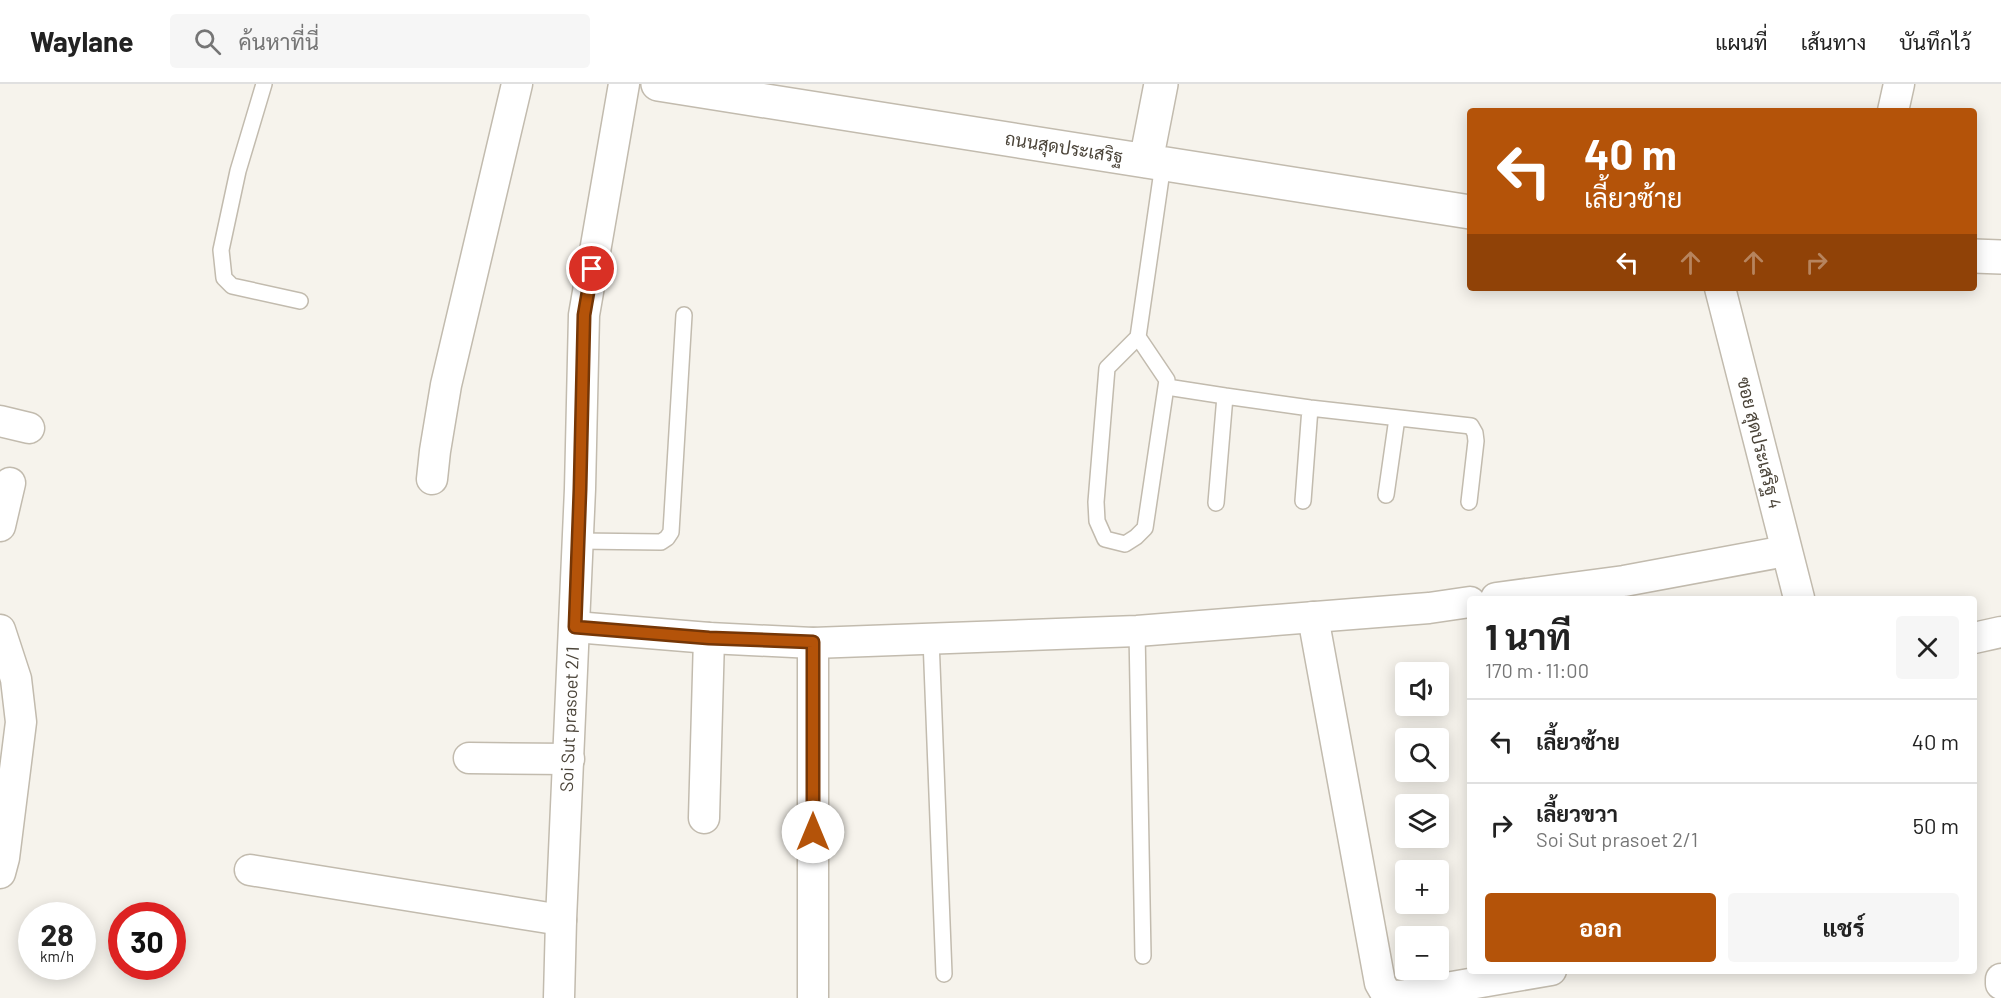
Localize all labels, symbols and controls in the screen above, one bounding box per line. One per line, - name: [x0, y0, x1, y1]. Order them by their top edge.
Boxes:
- search box: [170, 14, 590, 68]
- text: Waylane: [30, 24, 134, 58]
- icon: search: [191, 25, 224, 58]
- text: ค้นหาที่นี่: [239, 28, 319, 54]
- text: แผนที่: [1715, 29, 1768, 54]
- text: เส้นทาง: [1801, 29, 1866, 54]
- text: บันทึกไว้: [1899, 29, 1971, 54]
- street label: ถนนสุดประเสริฐ: [1003, 127, 1125, 169]
- text: 40 m: [1584, 128, 1677, 178]
- icon: left: [1485, 132, 1563, 210]
- text: เลี้ยวซ้าย: [1584, 181, 1682, 213]
- pin: [566, 243, 617, 294]
- icon: left: [1611, 246, 1644, 279]
- icon: ahead: [1674, 246, 1707, 279]
- icon: ahead: [1737, 246, 1770, 279]
- icon: right: [1800, 246, 1833, 279]
- icon: arrive: [575, 252, 608, 285]
- street label: ซอย สุดประเสริฐ 4: [1731, 375, 1787, 511]
- text: 1 นาที: [1485, 614, 1571, 657]
- button: close: [1896, 616, 1959, 679]
- street label: Soi Sut prasoet 2/1: [555, 646, 583, 793]
- text: 170 m · 11:00: [1485, 658, 1589, 682]
- map controls: [1395, 662, 1449, 980]
- button: sound: [1395, 662, 1449, 716]
- icon: left: [1485, 725, 1518, 758]
- button: search: [1395, 728, 1449, 782]
- text: เลี้ยวซ้าย: [1536, 728, 1620, 754]
- text: 40 m: [1912, 728, 1959, 754]
- button: layers: [1395, 794, 1449, 848]
- position arrow: [781, 800, 845, 864]
- text: เลี้ยวขวา: [1536, 800, 1618, 826]
- icon: right: [1485, 809, 1518, 842]
- text: 50 m: [1913, 812, 1959, 838]
- text: Soi Sut prasoet 2/1: [1536, 827, 1698, 851]
- button: +: [1395, 860, 1449, 914]
- button: ออก: [1485, 893, 1716, 962]
- button: แชร์: [1728, 893, 1959, 962]
- speed limit sign: 30: [108, 902, 186, 980]
- text: 28: [40, 916, 74, 952]
- button: −: [1395, 926, 1449, 980]
- text: km/h: [40, 947, 74, 965]

